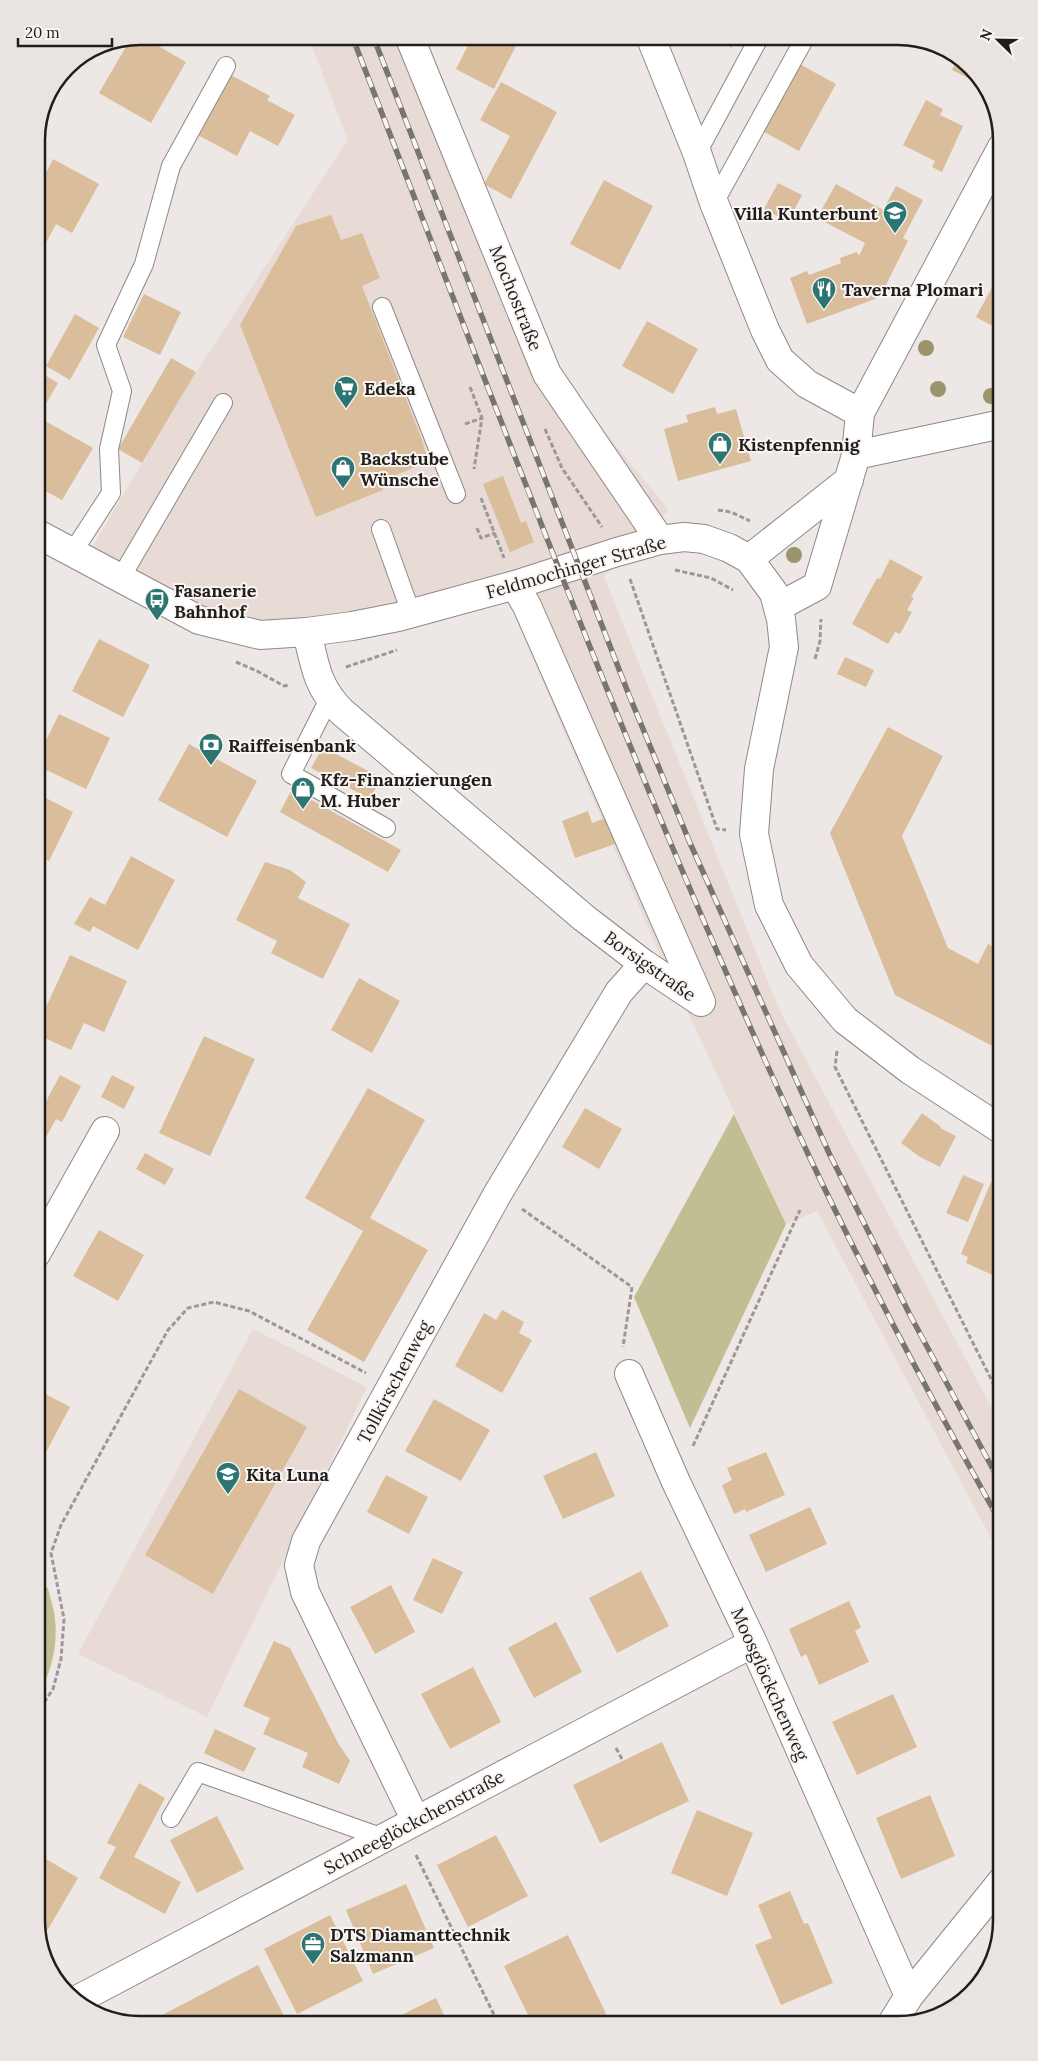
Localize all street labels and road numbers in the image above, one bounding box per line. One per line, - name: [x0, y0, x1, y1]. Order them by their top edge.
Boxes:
- street label: Mochostraße: [484, 242, 548, 354]
- street label: Feldmochinger Straße: [483, 530, 669, 604]
- street label: Borsigstraße: [600, 926, 701, 1006]
- street label: Tollkirschenweg: [352, 1315, 437, 1448]
- street label: Moosglöckchenweg: [726, 1604, 815, 1765]
- street label: Schneeglöckchenstraße: [320, 1765, 508, 1879]

